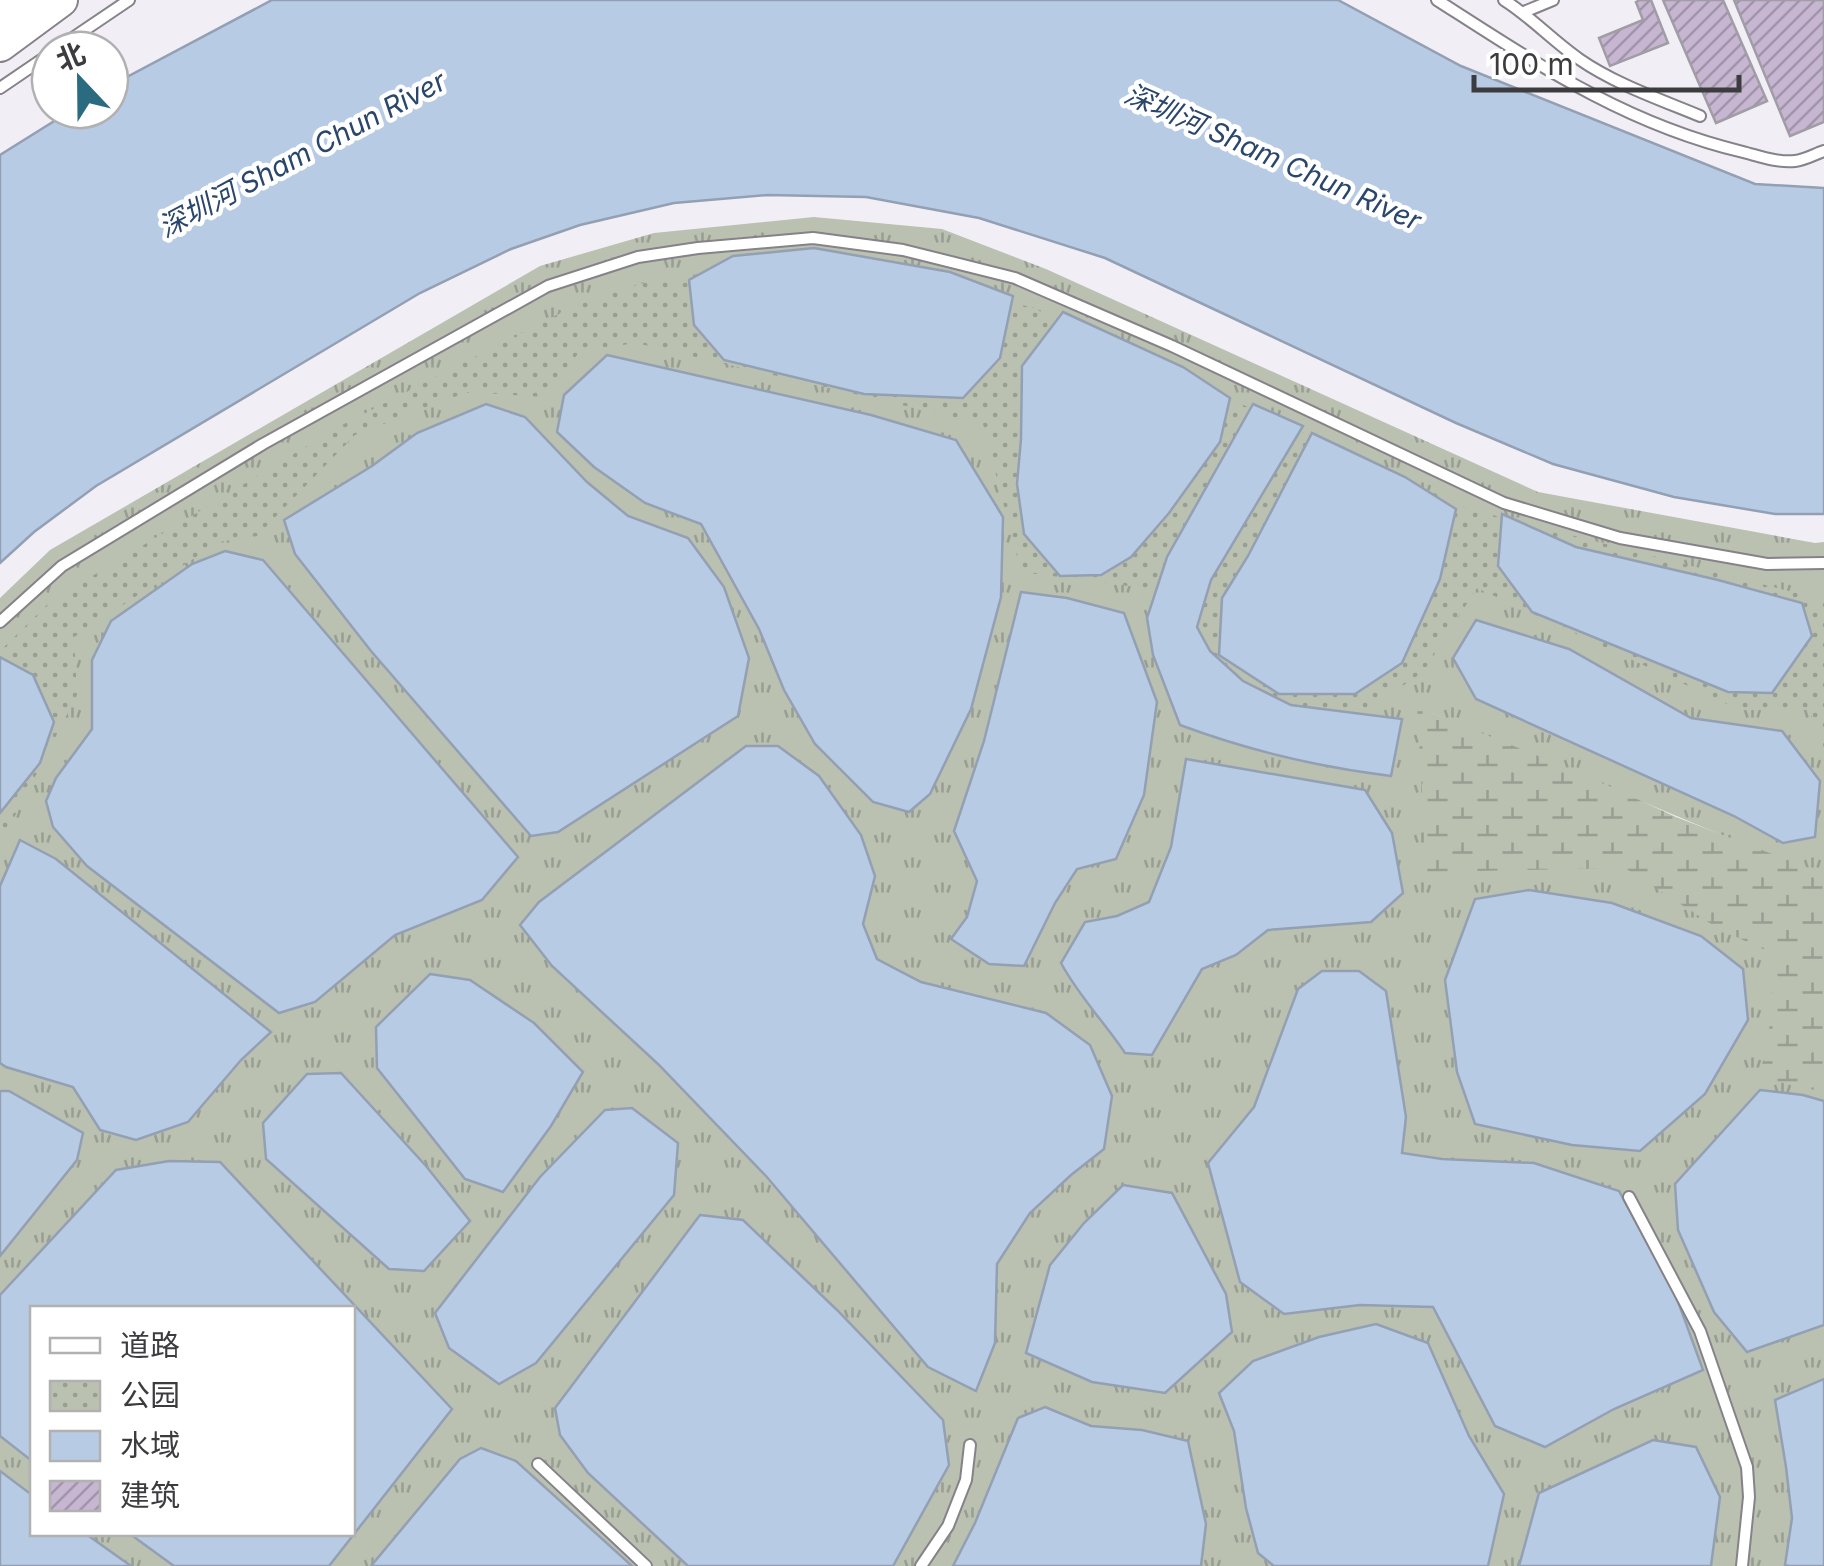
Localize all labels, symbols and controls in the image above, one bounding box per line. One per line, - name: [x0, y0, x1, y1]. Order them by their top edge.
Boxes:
- north arrow: [30, 30, 130, 130]
- scale bar: [1474, 30, 1739, 92]
- text: 北: [51, 36, 90, 78]
- text: 100 m: [1489, 46, 1574, 82]
- water label: 深圳河 Sham Chun River: [152, 63, 453, 244]
- water label: 深圳河 Sham Chun River: [1120, 76, 1428, 238]
- legend: [30, 1306, 355, 1536]
- text: 道路: [120, 1327, 180, 1363]
- text: 公园: [120, 1377, 180, 1413]
- text: 水域: [120, 1427, 180, 1463]
- text: 建筑: [120, 1477, 180, 1513]

